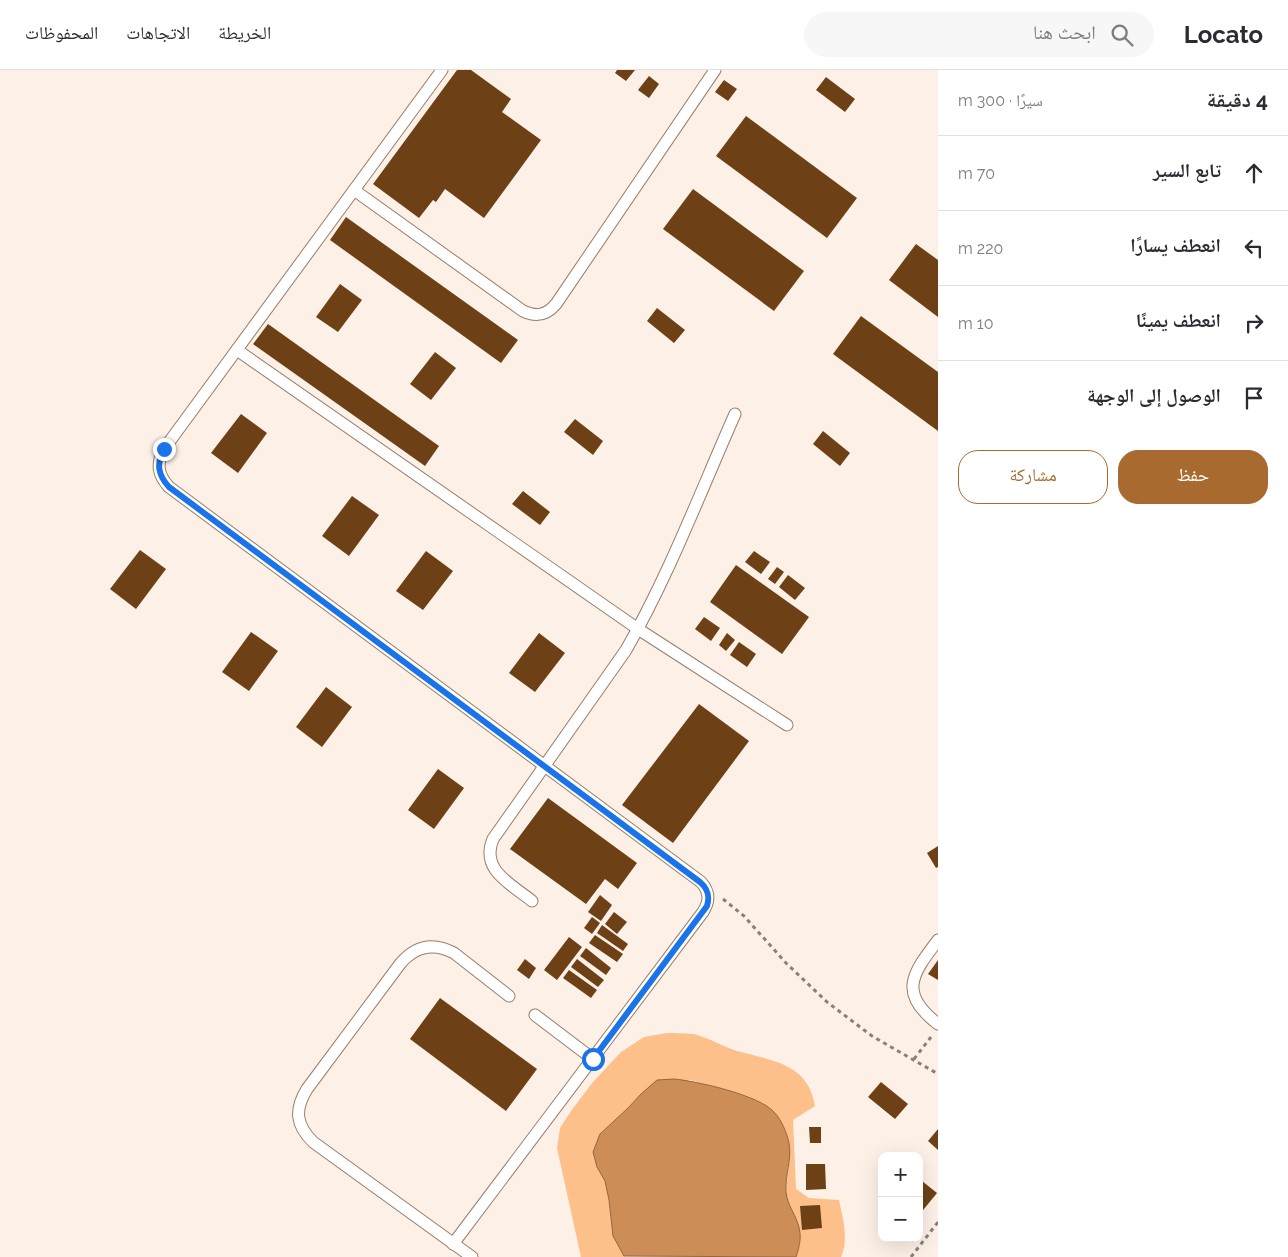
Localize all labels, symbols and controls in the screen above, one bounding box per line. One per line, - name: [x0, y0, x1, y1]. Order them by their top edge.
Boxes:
- search box: [804, 12, 1154, 57]
- text: Locato: [1184, 20, 1263, 49]
- text: ابحث هنا: [1033, 21, 1096, 43]
- icon: search: [1108, 21, 1136, 49]
- text: المحفوظات: [25, 22, 98, 43]
- text: الاتجاهات: [126, 22, 190, 43]
- text: الخريطة: [218, 22, 271, 43]
- text: 4 دقيقة: [1207, 87, 1268, 112]
- text: سيرًا · 300 m: [958, 91, 1043, 110]
- text: تابع السير: [1153, 159, 1221, 181]
- icon: ahead: [1240, 159, 1268, 187]
- text: 70 m: [958, 164, 995, 183]
- text: انعطف يسارًا: [1130, 234, 1221, 256]
- icon: left: [1240, 234, 1268, 262]
- text: 220 m: [958, 239, 1003, 258]
- text: انعطف يمينًا: [1136, 309, 1221, 331]
- icon: right: [1240, 309, 1268, 337]
- text: 10 m: [958, 314, 993, 333]
- text: الوصول إلى الوجهة: [1087, 384, 1221, 406]
- icon: arrive: [1240, 384, 1268, 412]
- route end: [153, 438, 176, 461]
- button: مشاركة: [958, 450, 1108, 504]
- button: حفظ: [1118, 450, 1268, 504]
- route start: [582, 1048, 605, 1071]
- map controls: [878, 1152, 923, 1242]
- button: +: [878, 1152, 923, 1197]
- button: −: [878, 1197, 923, 1242]

